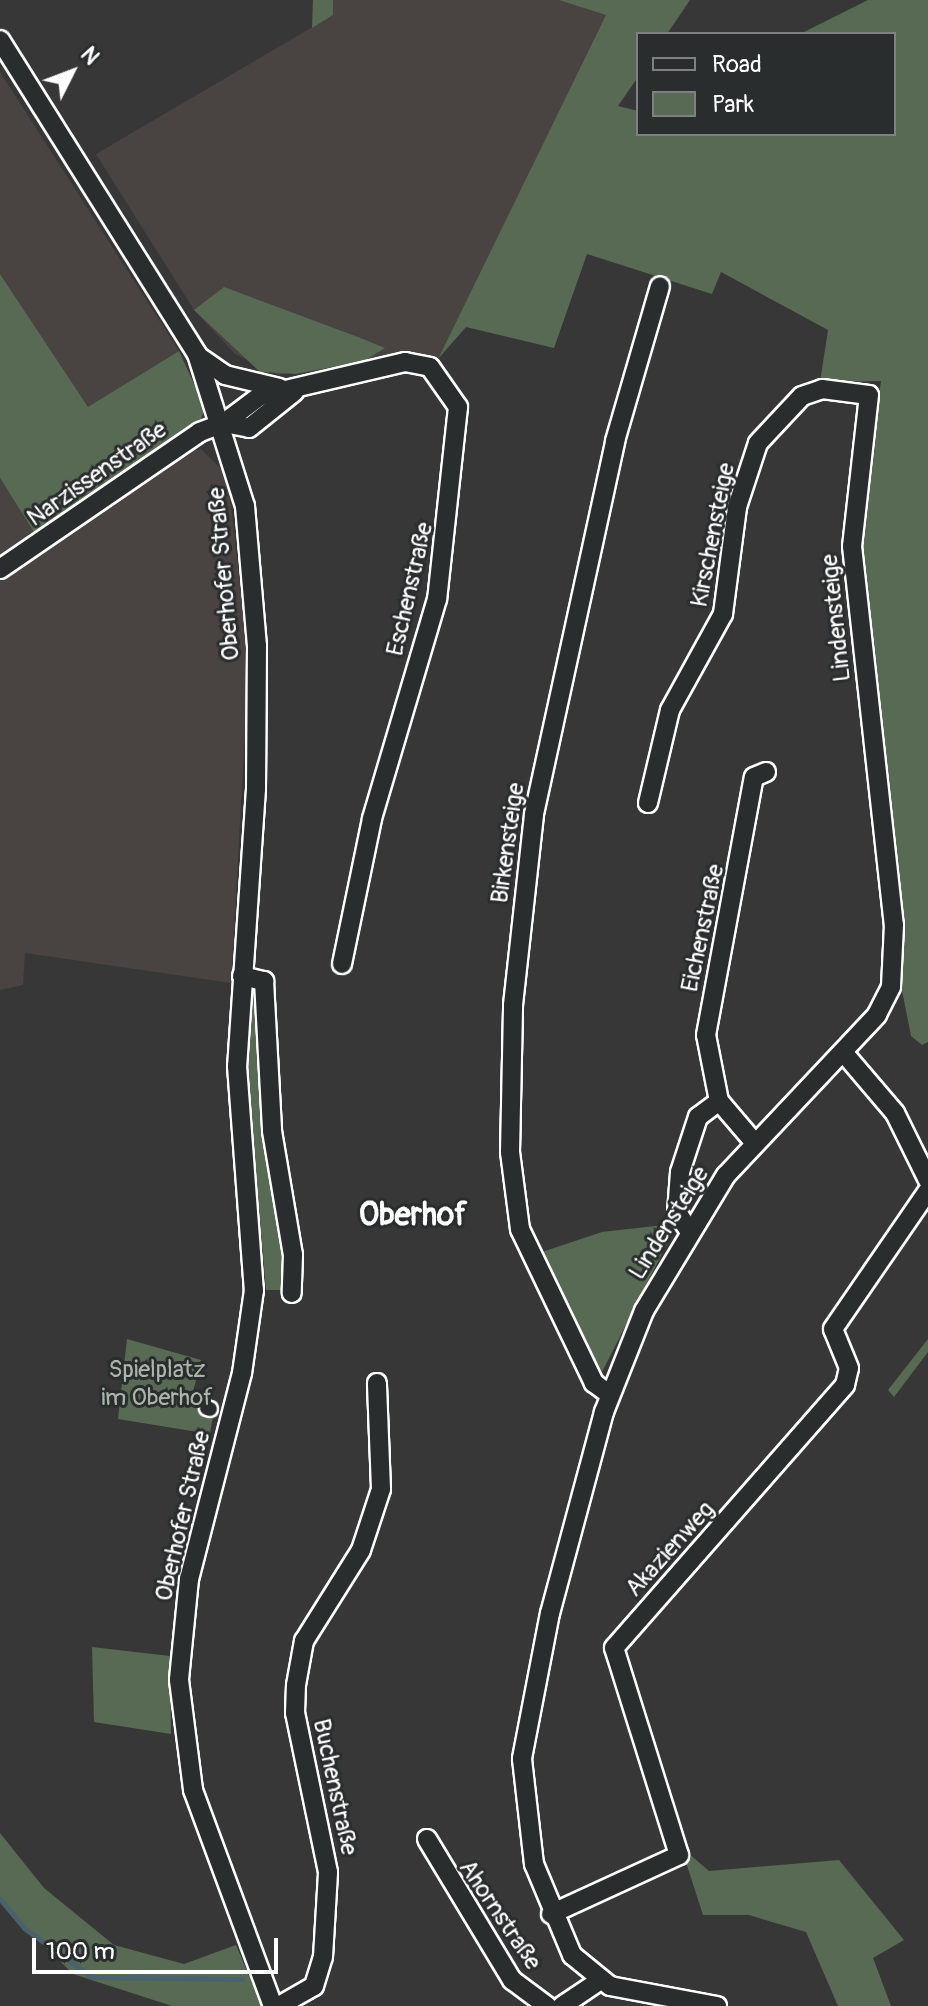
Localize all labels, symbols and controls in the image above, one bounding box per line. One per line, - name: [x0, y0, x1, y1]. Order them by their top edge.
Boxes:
- north arrow: [32, 32, 112, 112]
- legend: [636, 32, 896, 136]
- text: N: [74, 41, 105, 71]
- text: Road: [712, 50, 762, 79]
- text: Park: [712, 90, 754, 119]
- street label: Narzissenstraße: [22, 415, 172, 533]
- street label: Kirschensteige: [685, 460, 741, 610]
- street label: Oberhofer Straße: [202, 486, 246, 662]
- street label: Eschenstraße: [381, 519, 439, 659]
- street label: Lindensteige: [815, 553, 857, 683]
- street label: Birkensteige: [485, 781, 531, 905]
- street label: Eichenstraße: [675, 862, 731, 994]
- street label: Lindensteige: [623, 1161, 715, 1285]
- district label: Oberhof: [359, 1196, 467, 1234]
- park label: Spielplatz im Oberhof: [101, 1356, 213, 1412]
- street label: Oberhofer Straße: [149, 1428, 217, 1604]
- street label: Akazienweg: [620, 1495, 720, 1603]
- street label: Buchenstraße: [307, 1716, 363, 1858]
- street label: Ahornstraße: [453, 1855, 547, 1975]
- scale bar: [36, 1922, 282, 1972]
- text: 100 m: [46, 1937, 115, 1966]

